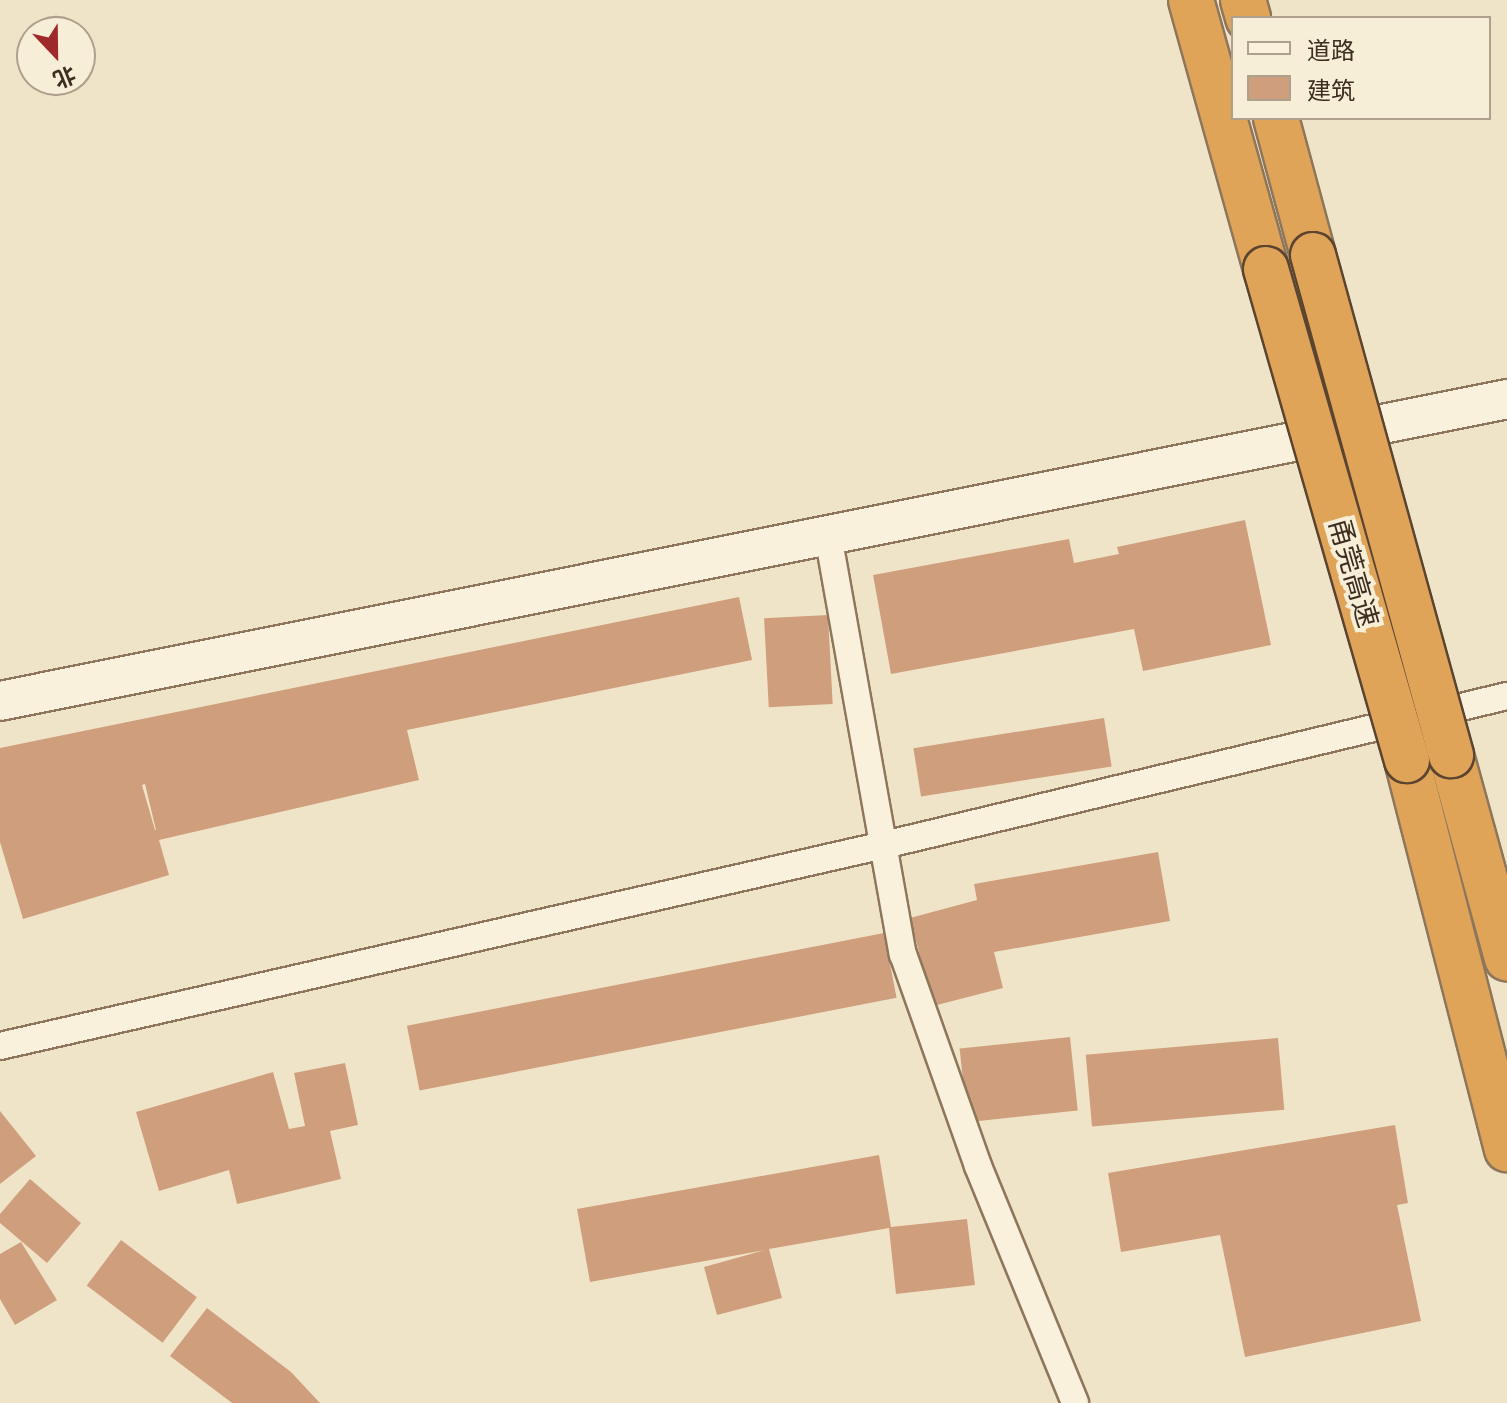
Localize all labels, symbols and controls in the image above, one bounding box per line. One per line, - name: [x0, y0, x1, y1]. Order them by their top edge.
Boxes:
- north arrow: [16, 16, 96, 96]
- legend: [1231, 16, 1491, 120]
- text: 道路: [1307, 37, 1355, 65]
- text: 北: [50, 61, 79, 93]
- text: 建筑: [1307, 77, 1355, 105]
- street label: 甬莞高速: [1321, 515, 1385, 631]

